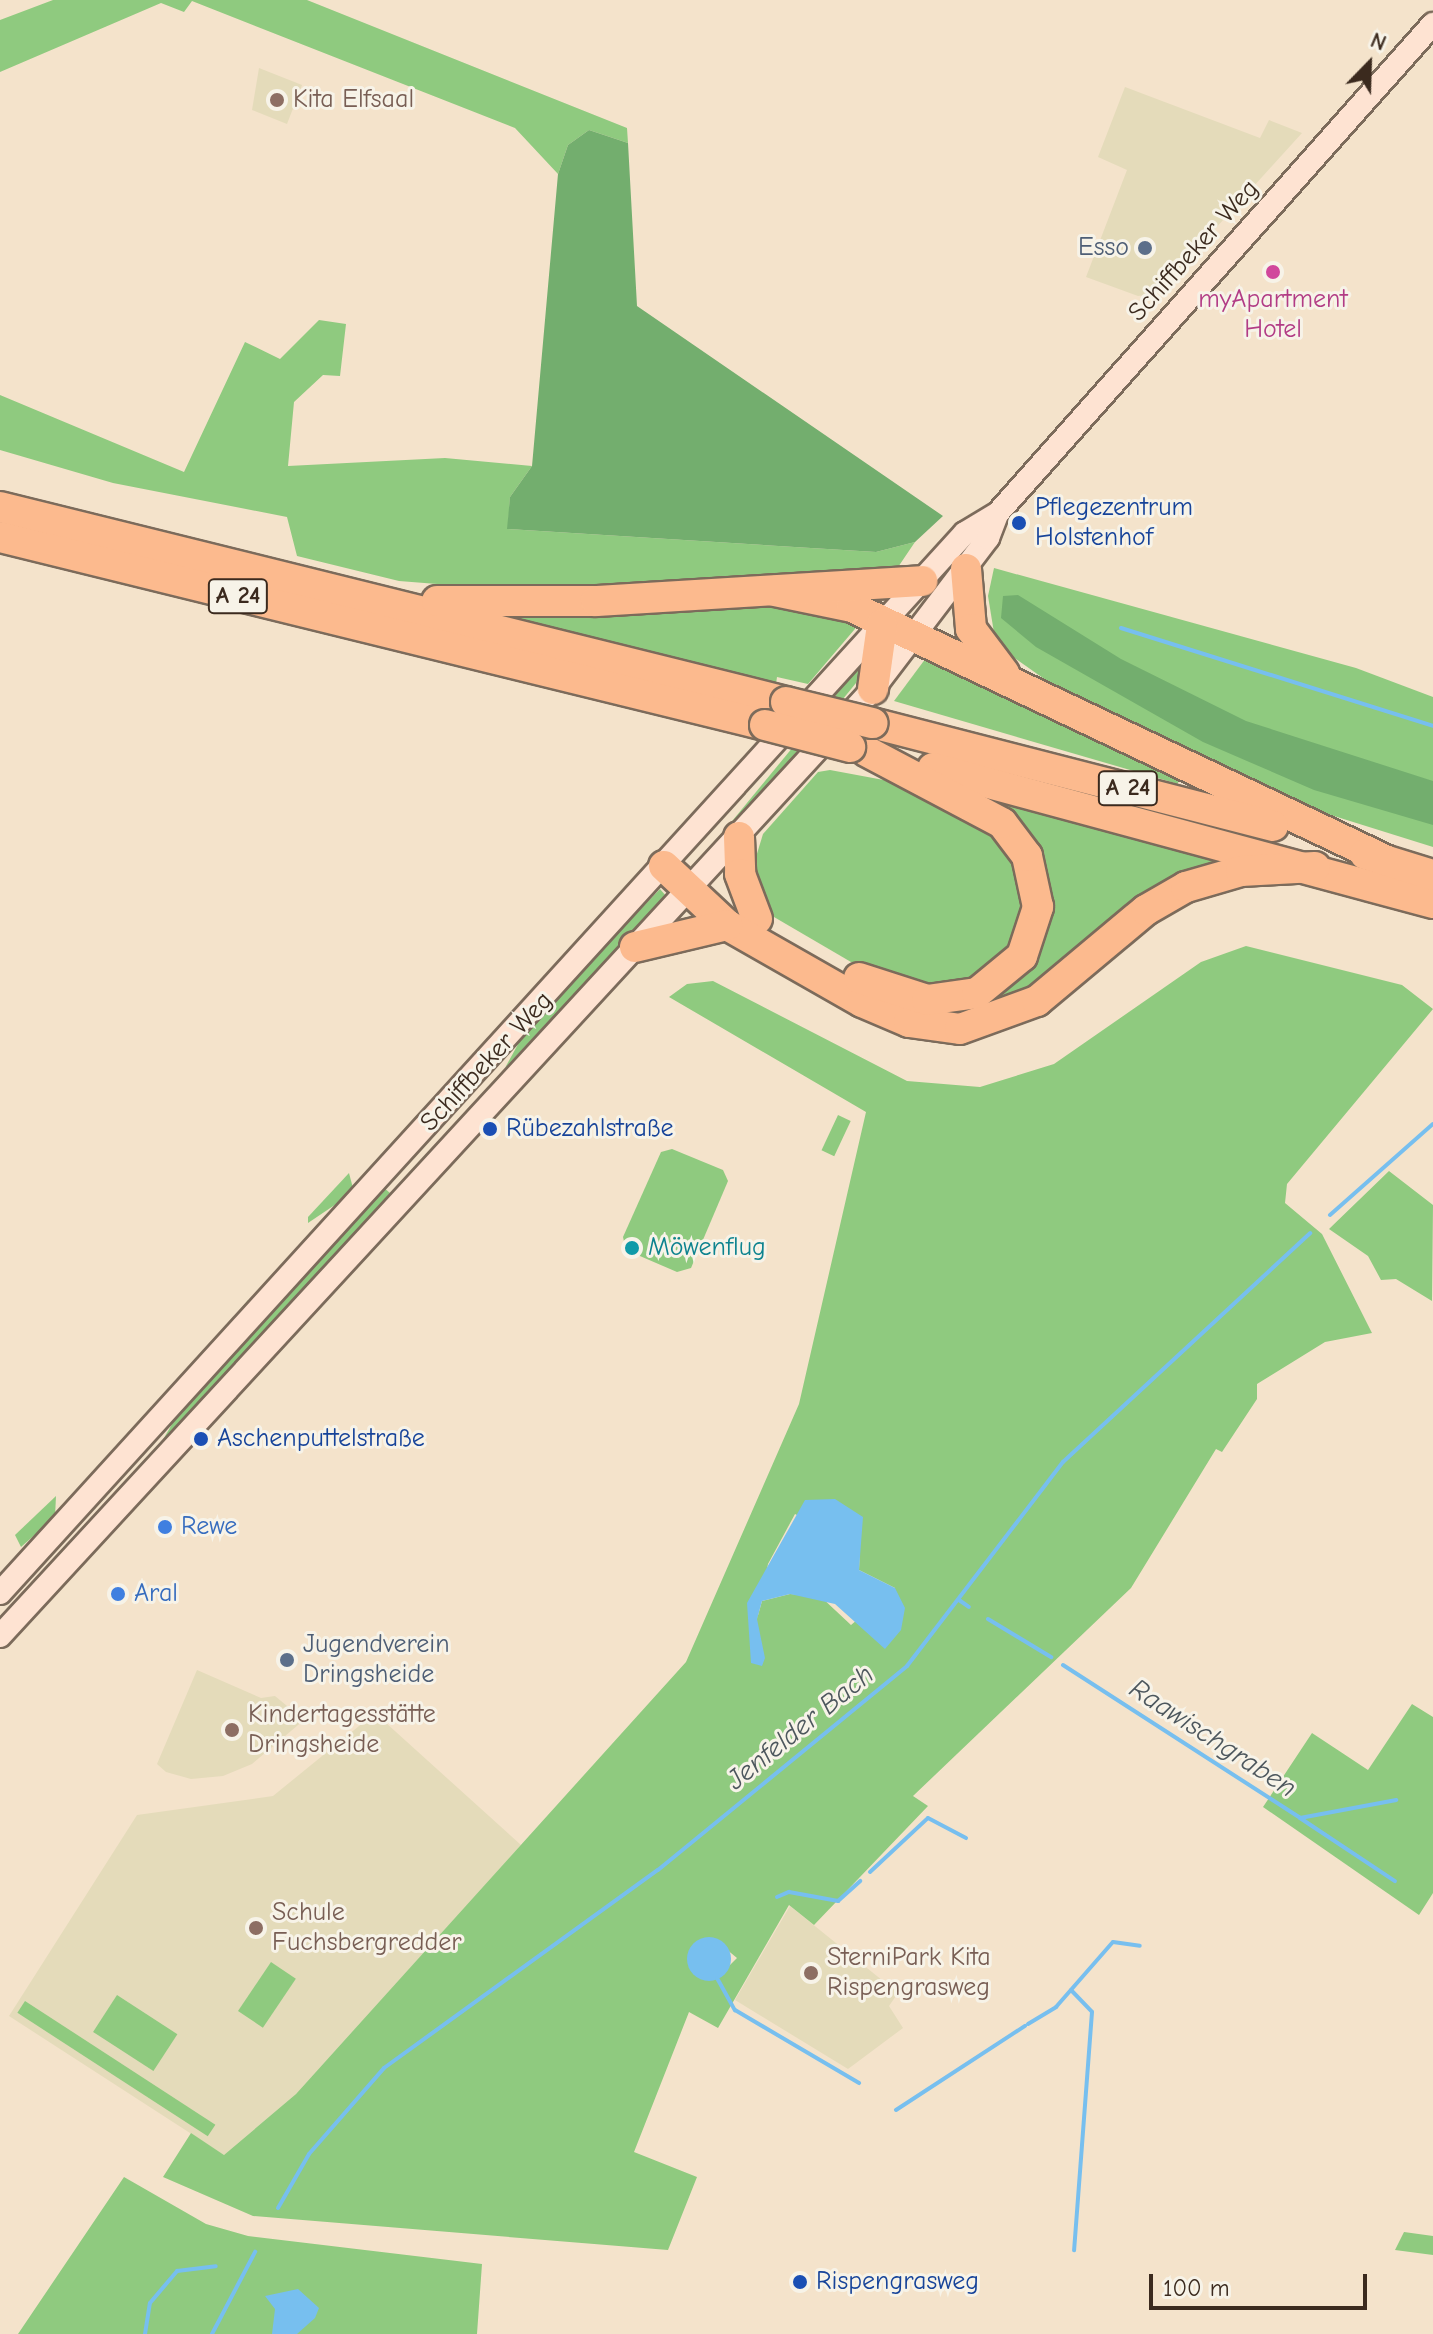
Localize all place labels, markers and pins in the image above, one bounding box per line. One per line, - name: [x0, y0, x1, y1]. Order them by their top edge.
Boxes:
- place label: Kita Elfsaal: [293, 84, 414, 116]
- marker: Kita Elfsaal: [268, 91, 286, 109]
- place label: Esso: [1078, 232, 1129, 264]
- marker: Esso: [1136, 239, 1154, 257]
- marker: myApartment Hotel: [1264, 263, 1282, 281]
- place label: myApartment Hotel: [1198, 284, 1348, 346]
- place label: Pflegezentrum Holstenhof: [1035, 492, 1193, 554]
- marker: Pflegezentrum Holstenhof: [1010, 514, 1028, 532]
- place label: Rübezahlstraße: [506, 1113, 674, 1145]
- marker: Rübezahlstraße: [481, 1120, 499, 1138]
- place label: Möwenflug: [648, 1232, 766, 1264]
- marker: Möwenflug: [623, 1239, 641, 1257]
- place label: Aschenputtelstraße: [217, 1423, 425, 1455]
- marker: Aschenputtelstraße: [192, 1430, 210, 1448]
- place label: Rewe: [181, 1511, 237, 1543]
- marker: Rewe: [156, 1518, 174, 1536]
- place label: Aral: [134, 1578, 178, 1610]
- marker: Aral: [109, 1585, 127, 1603]
- place label: Jugendverein Dringsheide: [303, 1629, 450, 1690]
- marker: Jugendverein Dringsheide: [278, 1651, 296, 1669]
- place label: Kindertagesstätte Dringsheide: [248, 1699, 436, 1760]
- marker: Kindertagesstätte Dringsheide: [223, 1721, 241, 1739]
- place label: Schule Fuchsbergredder: [272, 1897, 462, 1958]
- marker: Schule Fuchsbergredder: [247, 1919, 265, 1937]
- place label: SterniPark Kita Rispengrasweg: [827, 1942, 991, 2004]
- marker: SterniPark Kita Rispengrasweg: [802, 1964, 820, 1982]
- place label: Rispengrasweg: [816, 2266, 979, 2298]
- marker: Rispengrasweg: [791, 2273, 809, 2291]

